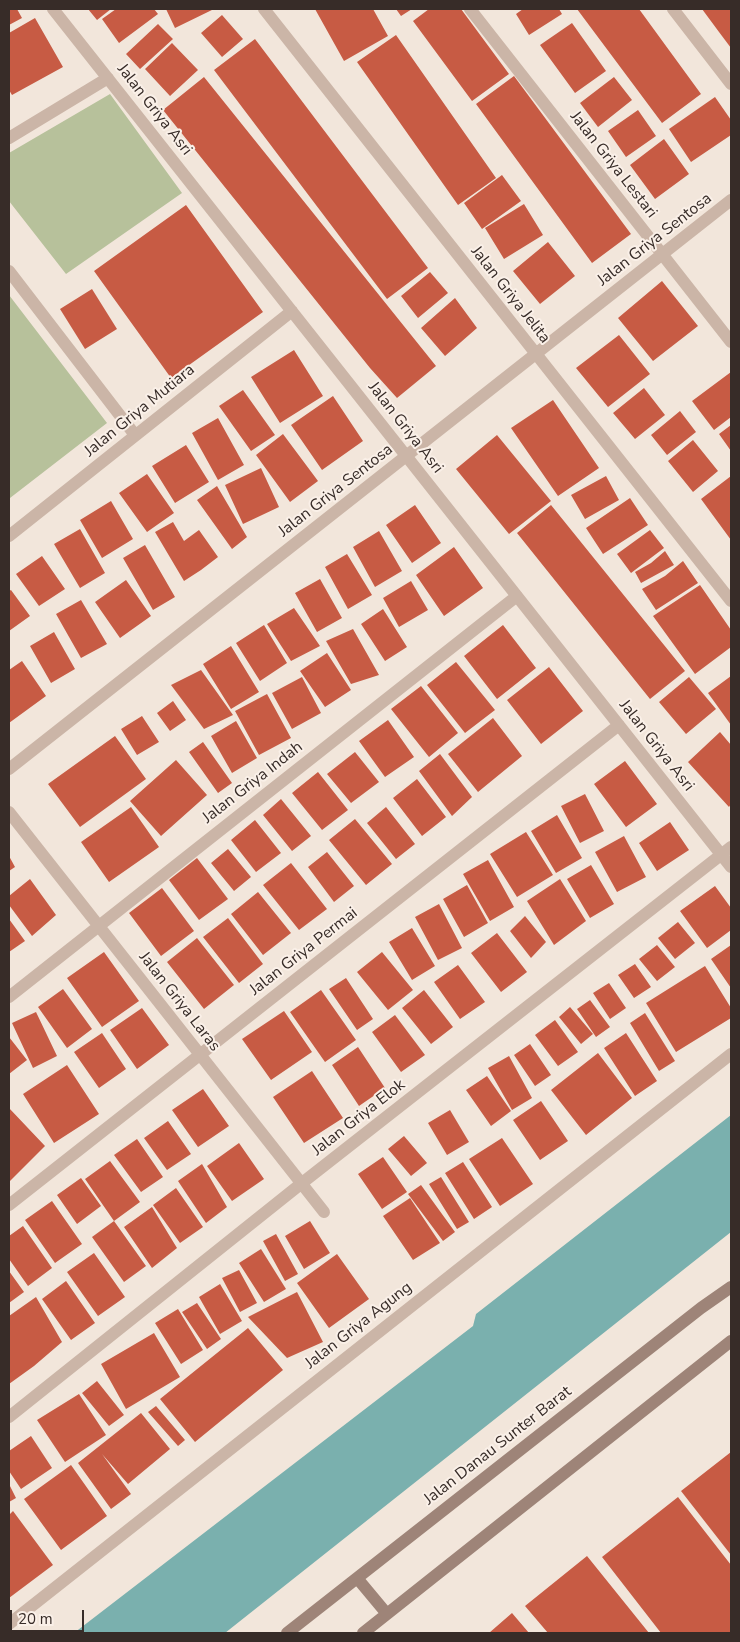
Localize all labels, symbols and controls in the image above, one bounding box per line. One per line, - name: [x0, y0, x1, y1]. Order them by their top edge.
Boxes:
- street label: Jalan Griya Asri: [112, 61, 196, 159]
- street label: Jalan Griya Lestari: [565, 108, 661, 222]
- street label: Jalan Griya Sentosa: [594, 189, 716, 291]
- street label: Jalan Griya Jelita: [466, 243, 554, 347]
- street label: Jalan Griya Mutiara: [81, 361, 199, 461]
- street label: Jalan Griya Asri: [363, 379, 447, 477]
- street label: Jalan Griya Sentosa: [275, 440, 397, 542]
- street label: Jalan Griya Asri: [614, 697, 698, 795]
- street label: Jalan Griya Indah: [199, 738, 307, 828]
- street label: Jalan Griya Permai: [246, 904, 362, 1000]
- street label: Jalan Griya Laras: [134, 949, 224, 1055]
- street label: Jalan Griya Elok: [309, 1076, 409, 1160]
- street label: Jalan Griya Agung: [302, 1278, 416, 1374]
- street label: Jalan Danau Sunter Barat: [420, 1382, 576, 1510]
- scale bar: [12, 1600, 86, 1632]
- text: 20 m: [18, 1609, 53, 1629]

